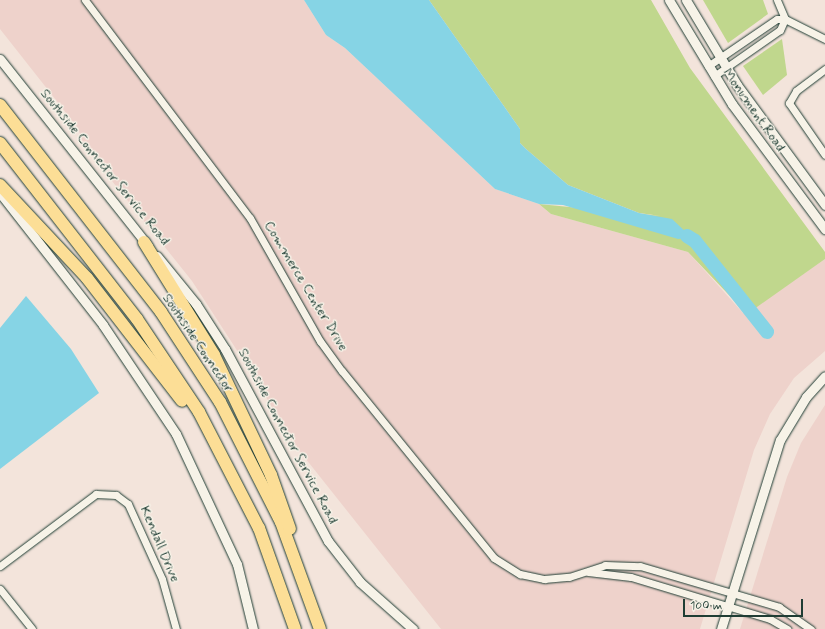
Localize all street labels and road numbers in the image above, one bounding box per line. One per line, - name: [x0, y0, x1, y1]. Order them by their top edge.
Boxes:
- street label: Monument Road: [719, 65, 789, 155]
- street label: Southside Connector Service Road: [36, 85, 174, 249]
- street label: Commerce Center Drive: [260, 217, 352, 355]
- street label: Southside Connector: [157, 288, 239, 398]
- street label: Southside Connector Service Road: [234, 345, 342, 527]
- street label: Kendall Drive: [137, 504, 183, 584]

